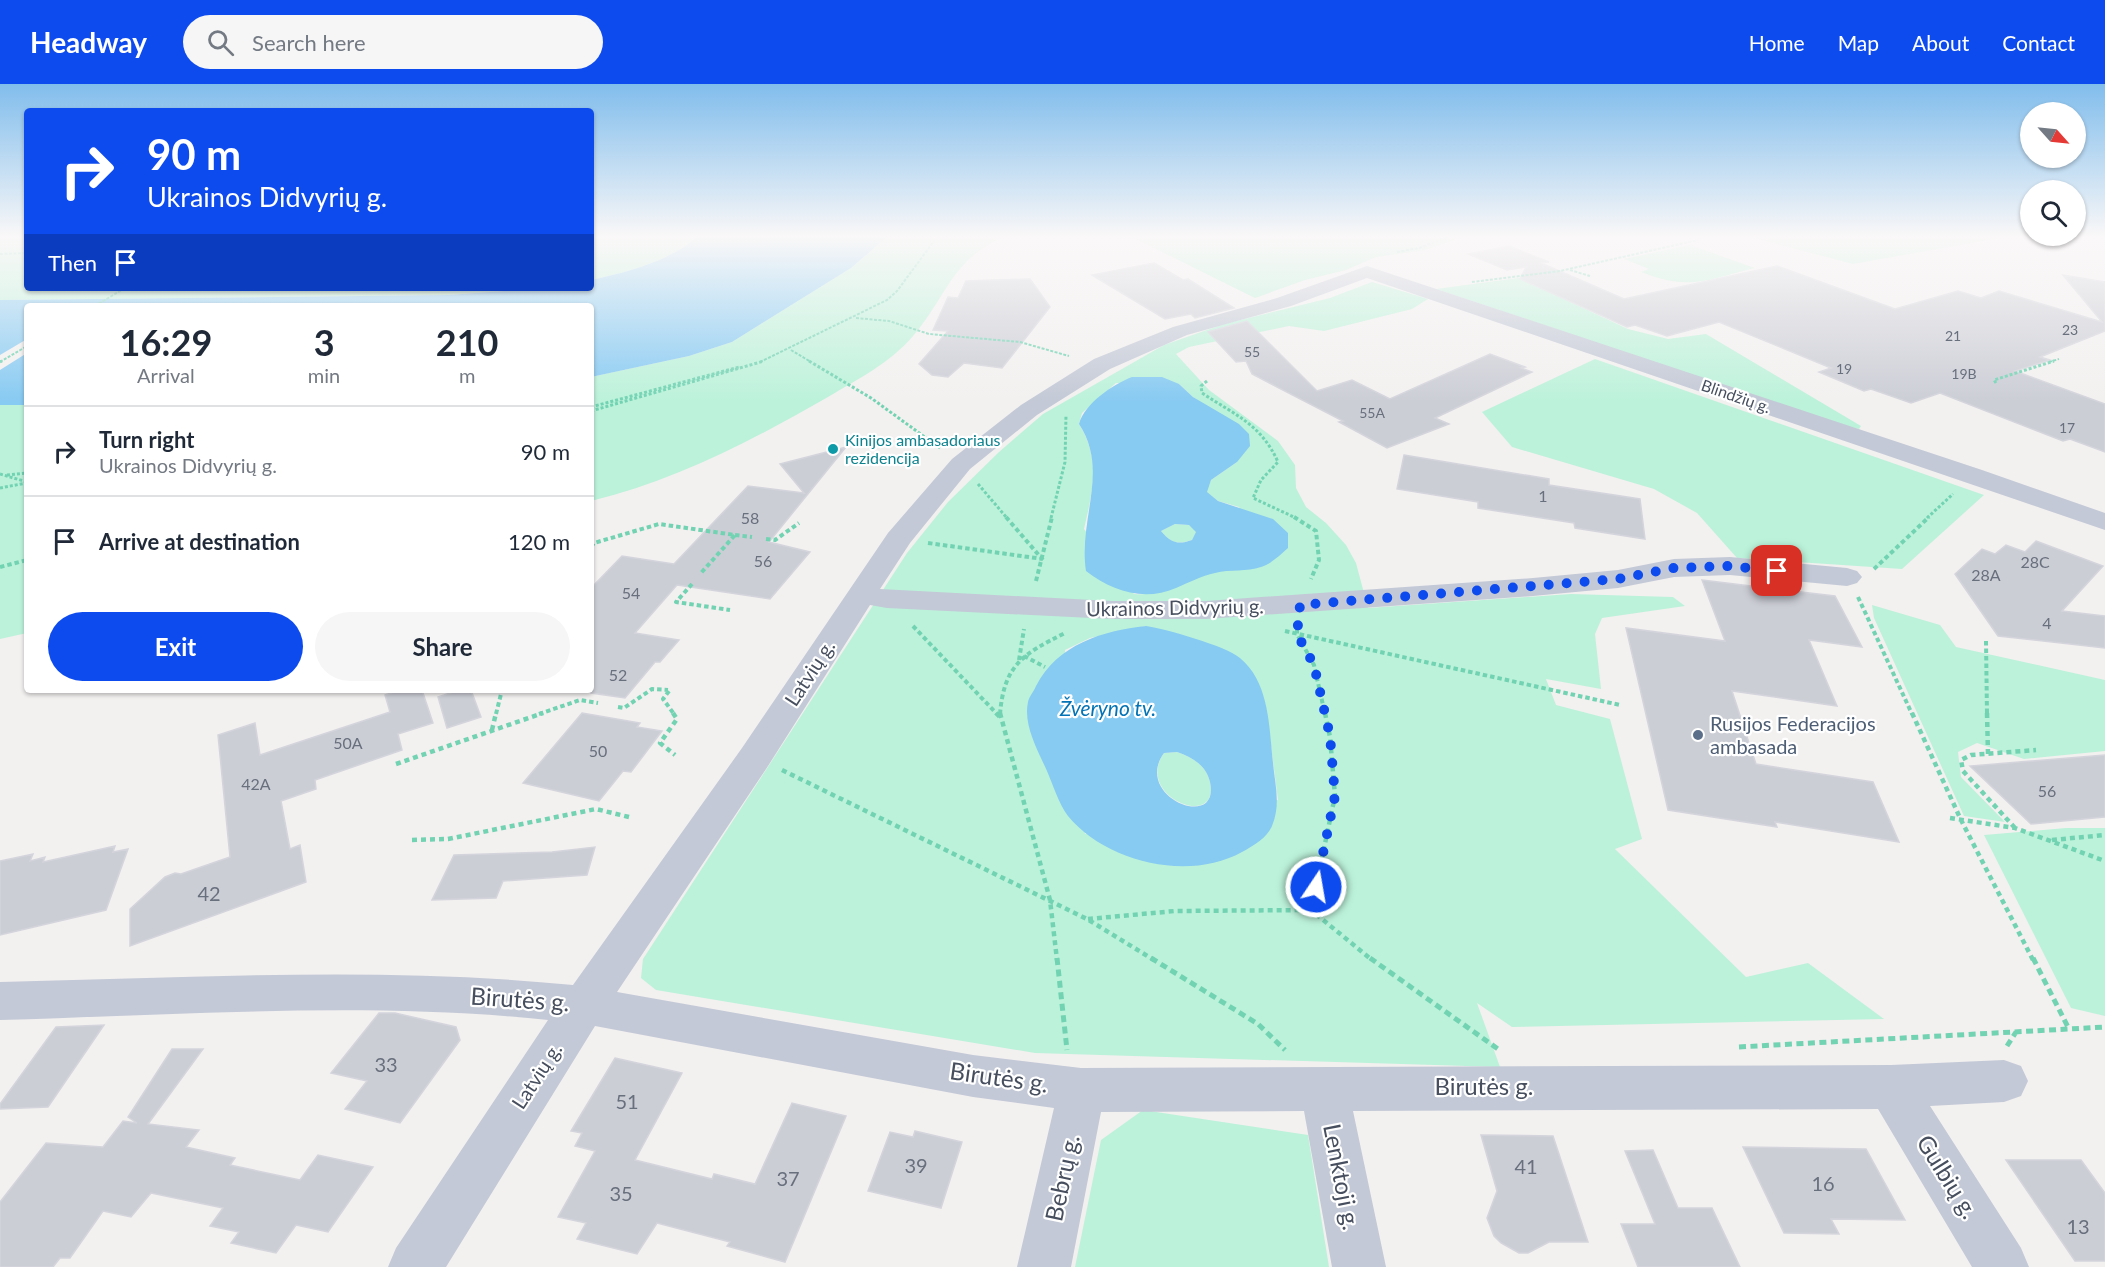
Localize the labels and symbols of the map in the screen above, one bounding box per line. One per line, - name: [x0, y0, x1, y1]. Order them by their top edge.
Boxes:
- north arrow: [2020, 102, 2086, 168]
- house number: 23: [2062, 321, 2078, 338]
- house number: 21: [1945, 327, 1961, 344]
- house number: 55: [1244, 343, 1260, 360]
- house number: 19: [1836, 360, 1852, 377]
- house number: 19B: [1951, 365, 1977, 382]
- street label: Blindžių g.: [1699, 375, 1773, 416]
- house number: 55A: [1359, 404, 1385, 421]
- house number: 17: [2059, 419, 2075, 436]
- place label: Kinijos ambasadoriaus rezidencija: [845, 430, 1001, 467]
- marker: Kinijos ambasadoriaus rezidencija: [826, 442, 840, 456]
- house number: 1: [1538, 486, 1548, 505]
- house number: 58: [741, 508, 759, 527]
- pin: [1751, 545, 1802, 596]
- house number: 56: [754, 551, 772, 570]
- house number: 28C: [2020, 552, 2050, 571]
- house number: 28A: [1971, 565, 2001, 584]
- house number: 54: [622, 583, 640, 602]
- street label: Ukrainos Didvyrių g.: [1086, 593, 1264, 621]
- house number: 4: [2042, 613, 2052, 632]
- street label: Latvių g.: [779, 635, 839, 710]
- house number: 52: [609, 665, 627, 684]
- water label: Žvėryno tv.: [1059, 695, 1156, 720]
- place label: Rusijos Federacijos ambasada: [1710, 711, 1876, 758]
- marker: Rusijos Federacijos ambasada: [1691, 728, 1705, 742]
- house number: 50A: [333, 733, 363, 752]
- house number: 50: [589, 741, 607, 760]
- house number: 42A: [241, 774, 271, 793]
- house number: 56: [2038, 781, 2056, 800]
- position arrow: [1284, 855, 1348, 919]
- house number: 42: [197, 881, 221, 905]
- street label: Birutės g.: [470, 981, 571, 1016]
- street label: Latvių g.: [506, 1038, 566, 1113]
- house number: 33: [374, 1052, 398, 1076]
- street label: Birutės g.: [948, 1055, 1050, 1098]
- street label: Birutės g.: [1434, 1071, 1534, 1100]
- house number: 51: [615, 1089, 639, 1113]
- street label: Lenktoji g.: [1318, 1121, 1367, 1232]
- street label: Gulbių g.: [1911, 1129, 1985, 1223]
- street label: Bebrų g.: [1038, 1132, 1085, 1224]
- house number: 39: [904, 1153, 928, 1177]
- house number: 41: [1514, 1154, 1538, 1178]
- house number: 37: [776, 1166, 800, 1190]
- house number: 16: [1811, 1171, 1835, 1195]
- house number: 35: [609, 1181, 633, 1205]
- house number: 13: [2066, 1214, 2090, 1238]

